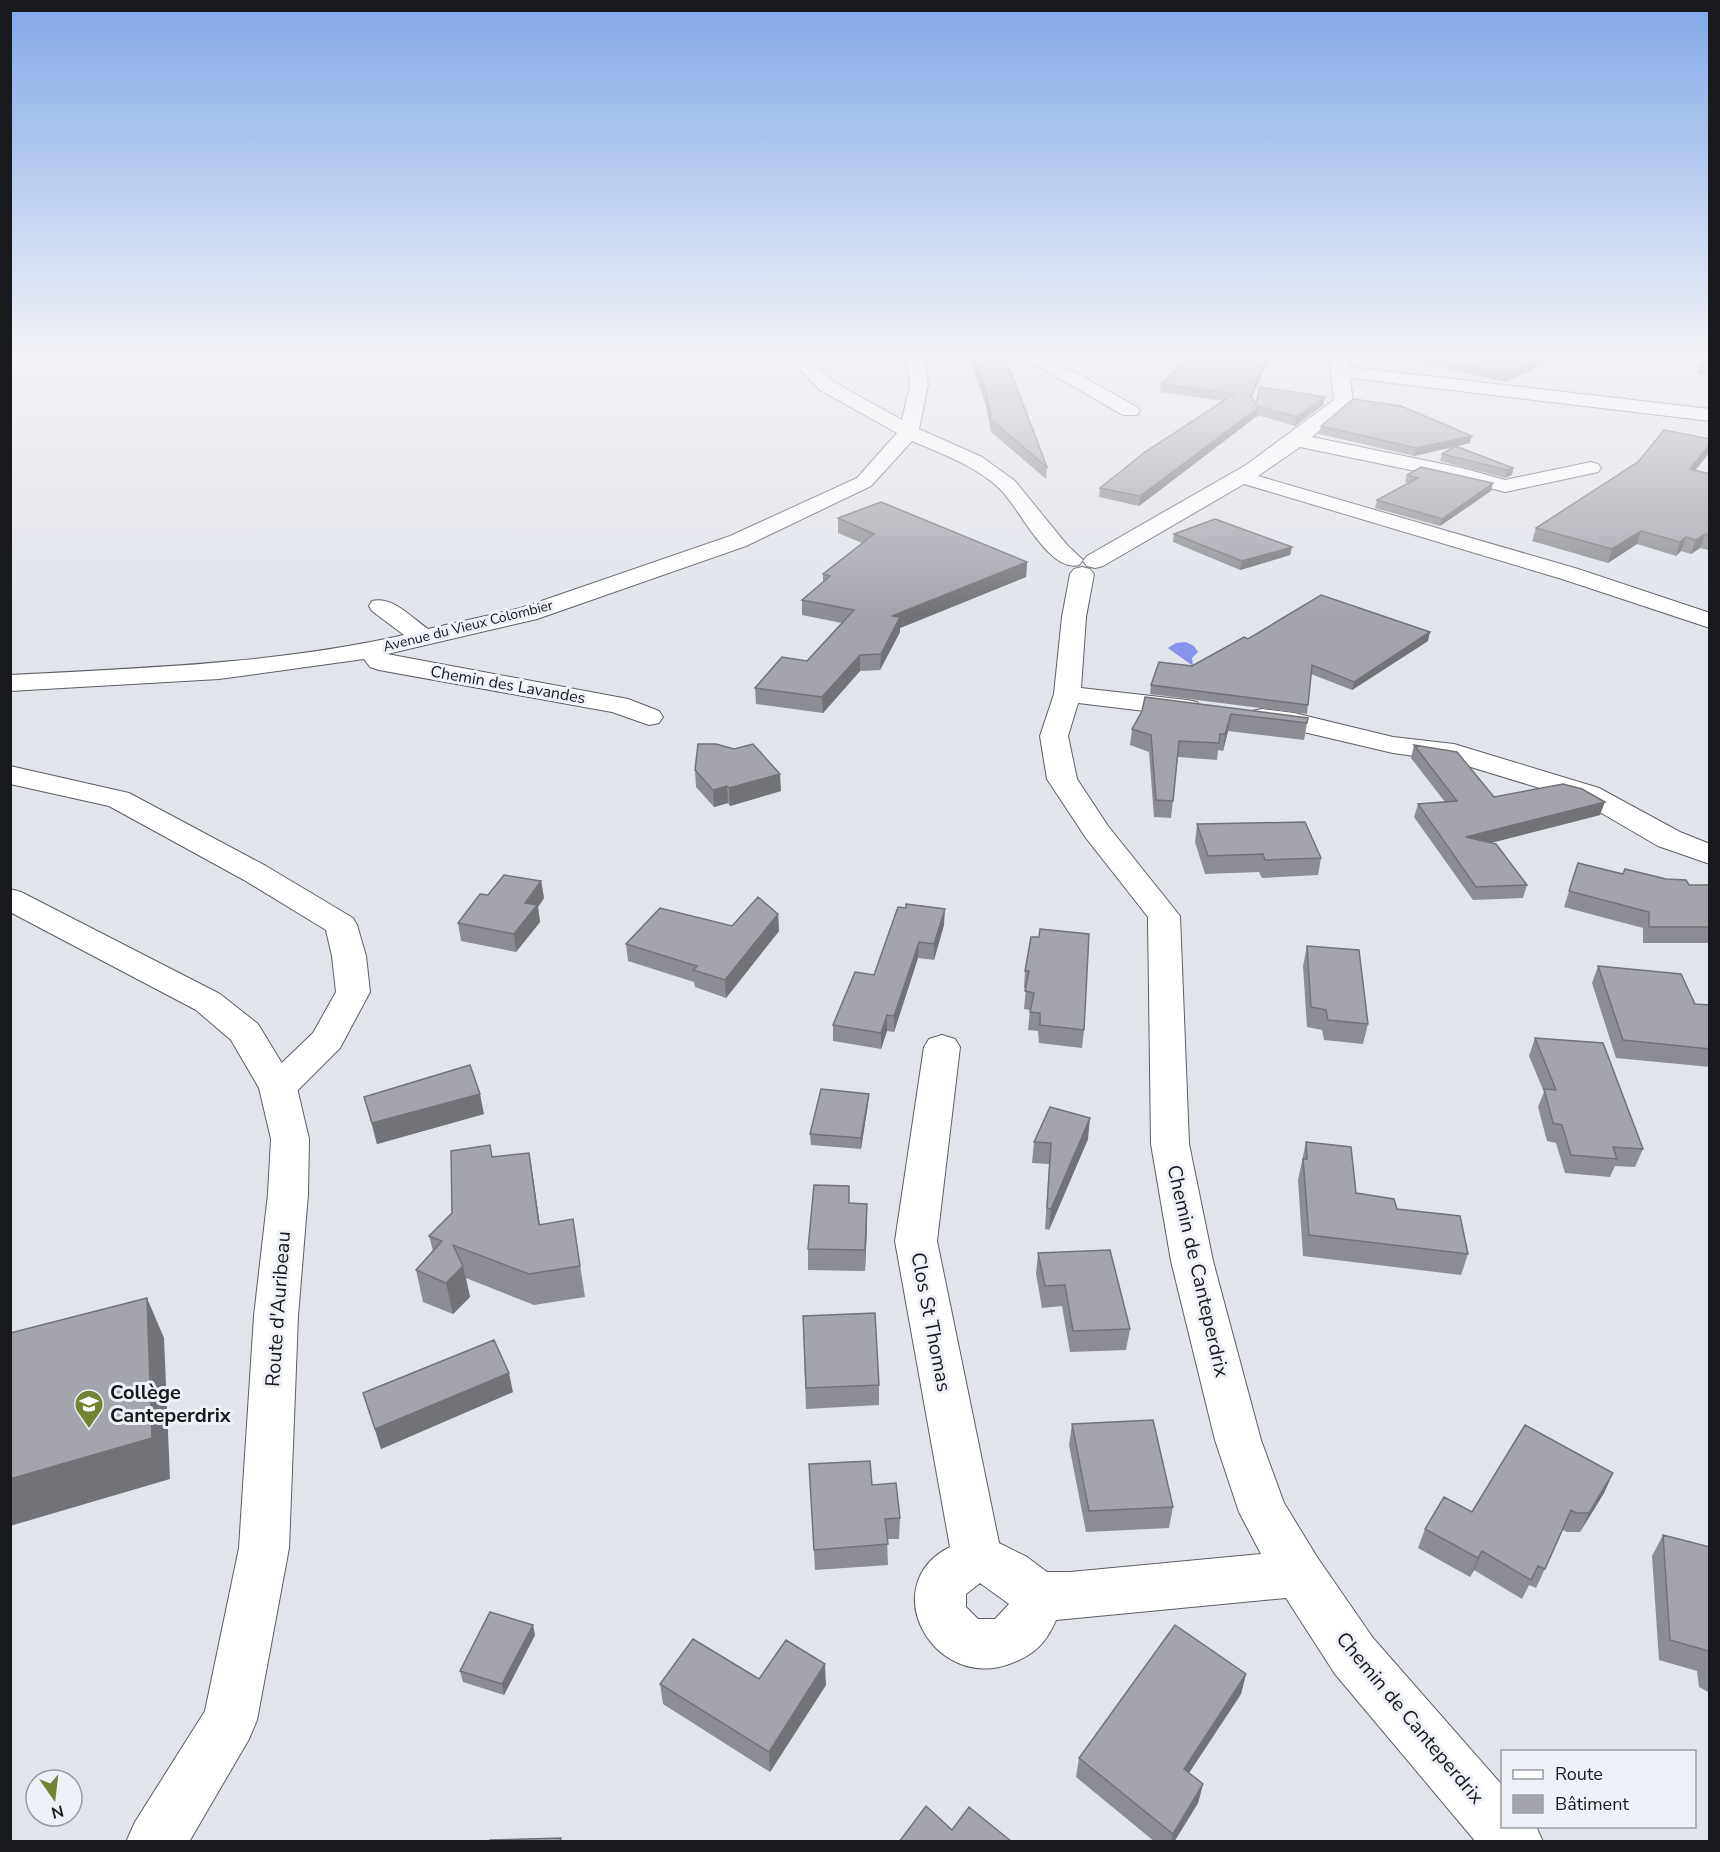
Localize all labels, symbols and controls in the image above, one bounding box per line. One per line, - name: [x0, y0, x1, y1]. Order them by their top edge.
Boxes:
- street label: Avenue du Vieux Colombier: [381, 596, 555, 656]
- street label: Chemin des Lavandes: [429, 661, 587, 709]
- street label: Chemin de Canteperdrix: [1160, 1162, 1236, 1380]
- street label: Route d'Auribeau: [259, 1230, 297, 1388]
- street label: Clos St Thomas: [904, 1250, 958, 1394]
- place label: Collège Canteperdrix: [110, 1379, 232, 1429]
- school or university icon: Collège Canteperdrix: [73, 1388, 105, 1430]
- street label: Chemin de Canteperdrix: [1330, 1626, 1490, 1810]
- legend: [1501, 1750, 1696, 1828]
- text: Route: [1555, 1762, 1603, 1786]
- north arrow: [24, 1768, 84, 1828]
- text: Bâtiment: [1555, 1792, 1629, 1816]
- text: N: [49, 1799, 66, 1824]

